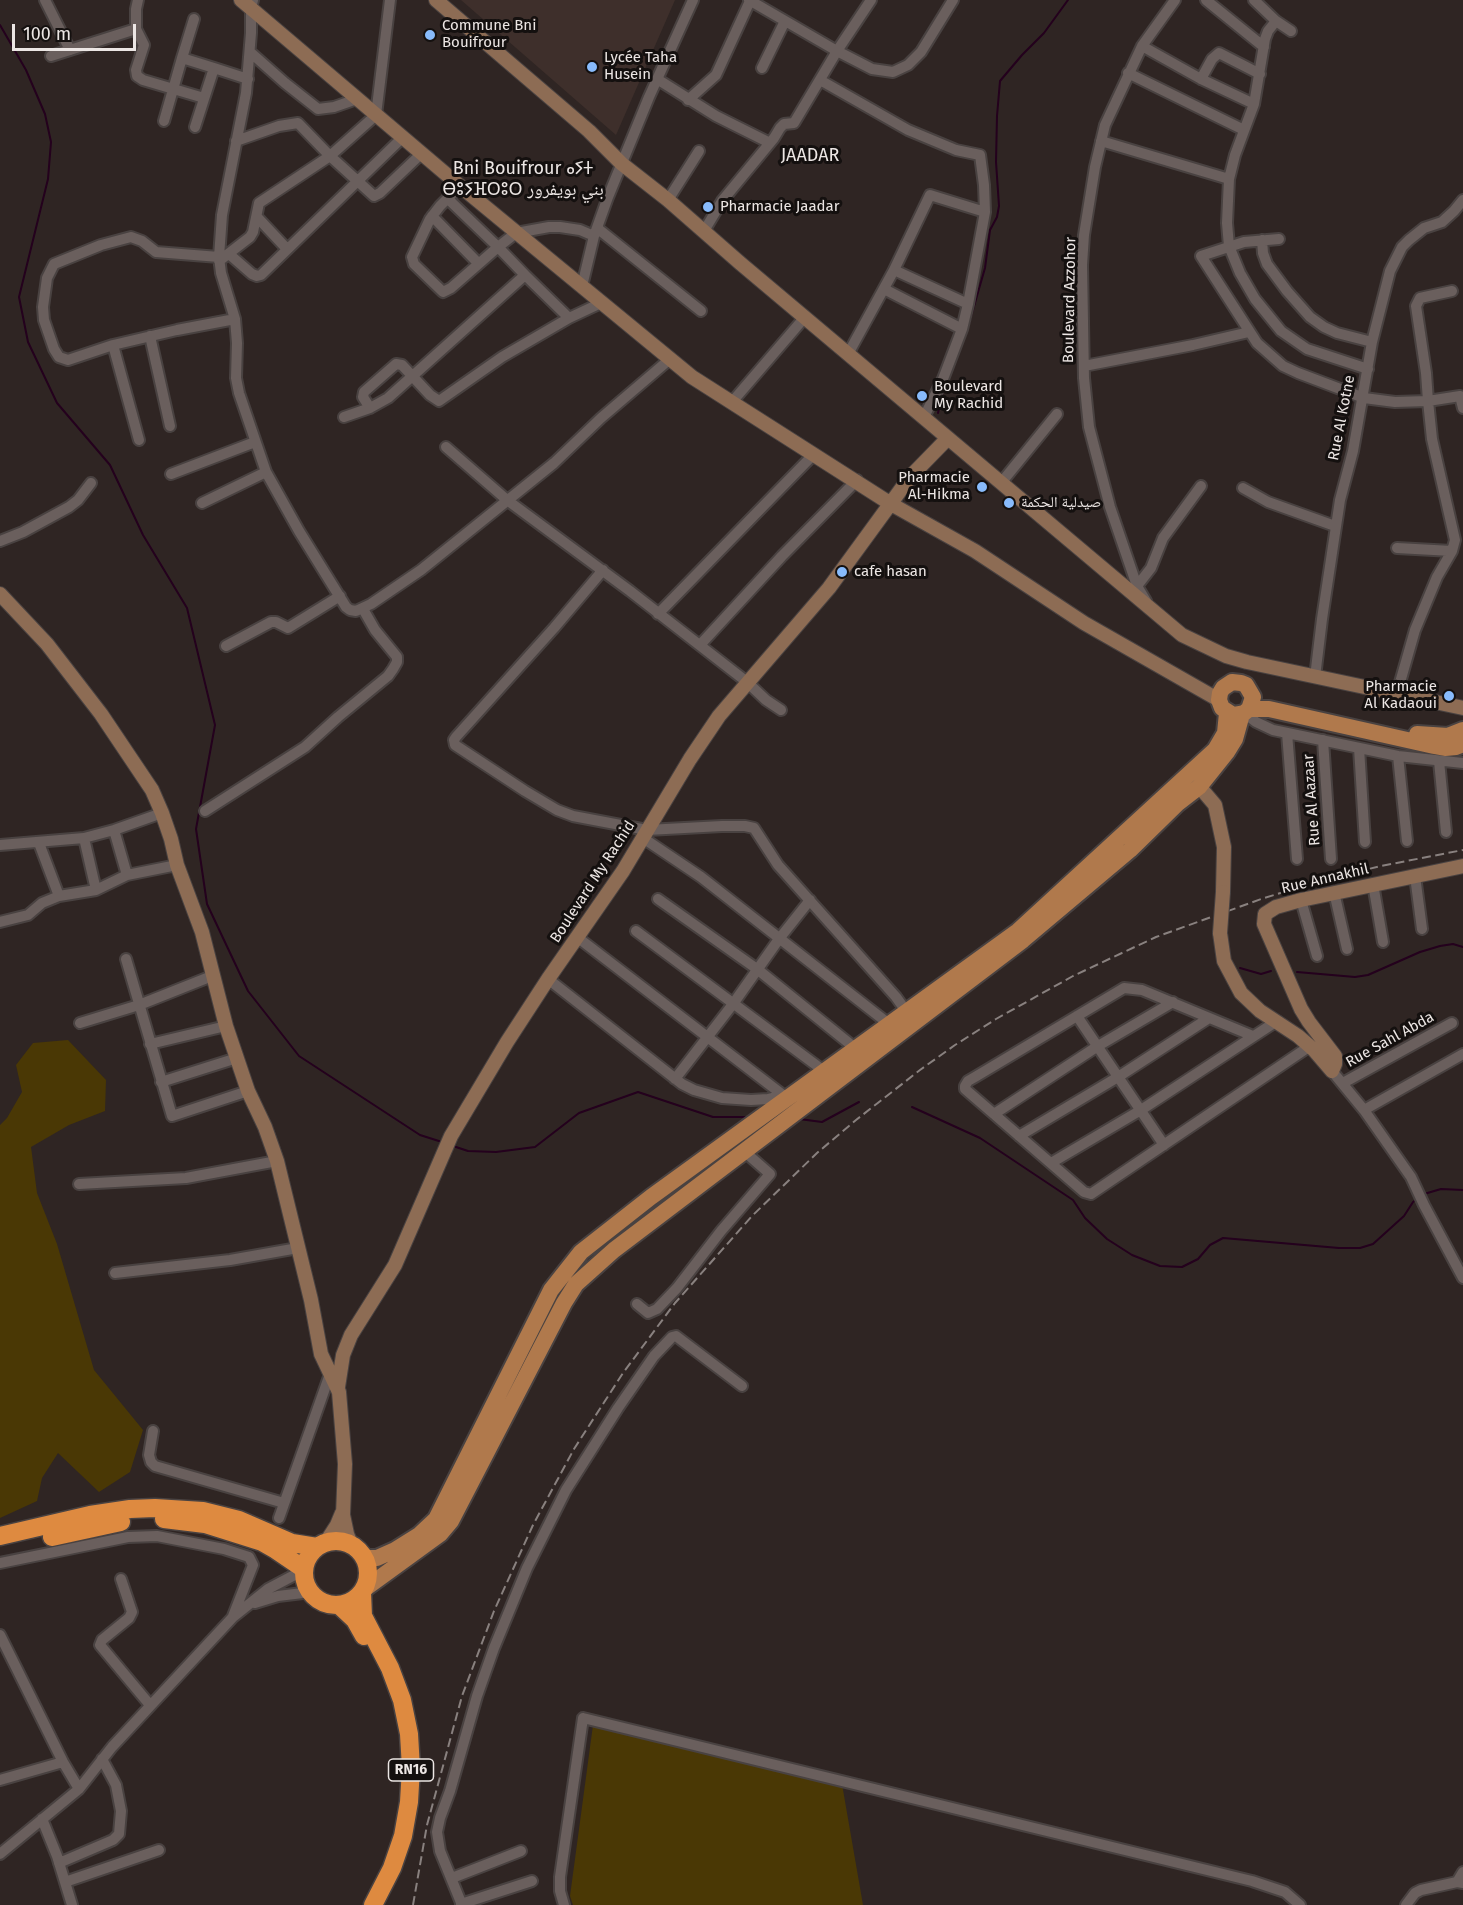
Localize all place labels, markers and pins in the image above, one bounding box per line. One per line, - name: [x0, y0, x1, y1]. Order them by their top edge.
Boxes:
- place label: Commune Bni Bouifrour: [442, 17, 536, 52]
- marker: Commune Bni Bouifrour: [423, 28, 437, 42]
- place label: Lycée Taha Husein: [604, 49, 677, 84]
- marker: Lycée Taha Husein: [585, 60, 599, 74]
- place label: Pharmacie Jaadar: [720, 198, 839, 216]
- marker: Pharmacie Jaadar: [701, 200, 715, 214]
- place label: Boulevard My Rachid: [934, 378, 1003, 413]
- marker: Boulevard My Rachid: [915, 389, 929, 403]
- place label: Pharmacie Al-Hikma: [898, 469, 970, 504]
- marker: Pharmacie Al-Hikma: [975, 480, 989, 494]
- place label: صيدلية الحكمة: [1021, 494, 1101, 512]
- marker: صيدلية الحكمة: [1002, 496, 1016, 510]
- place label: cafe hasan: [854, 563, 927, 581]
- marker: cafe hasan: [835, 565, 849, 579]
- place label: Pharmacie Al Kadaoui: [1364, 678, 1437, 713]
- marker: Pharmacie Al Kadaoui: [1442, 689, 1456, 703]

